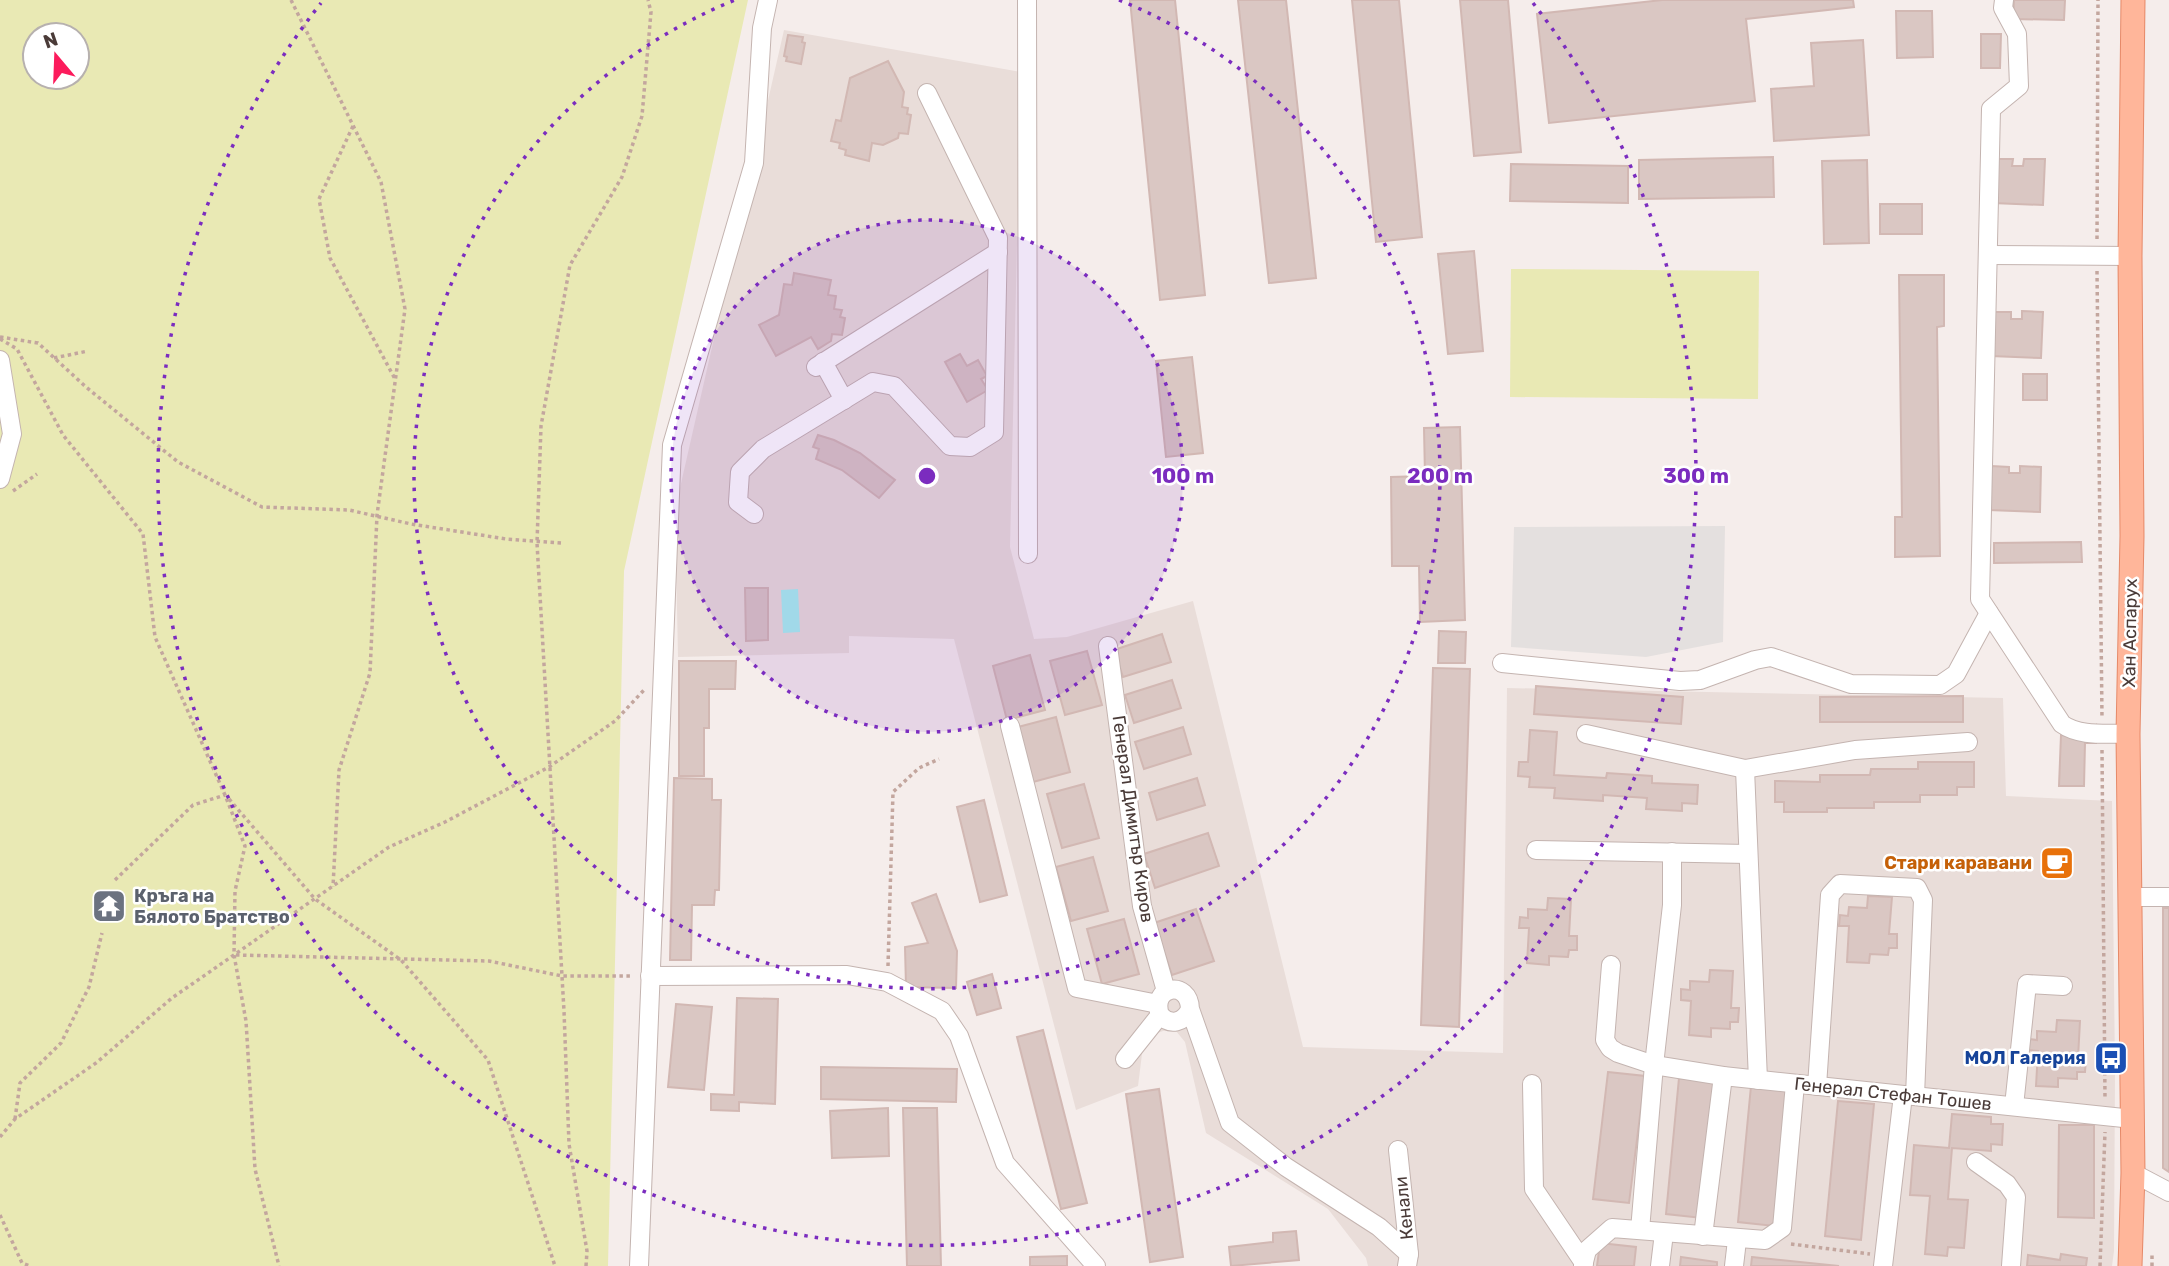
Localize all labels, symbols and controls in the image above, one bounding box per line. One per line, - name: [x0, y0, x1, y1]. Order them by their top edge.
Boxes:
- north arrow: [21, 21, 91, 91]
- text: N: [40, 27, 61, 53]
- text: 100 m: [1152, 463, 1214, 488]
- text: 200 m: [1407, 463, 1473, 488]
- text: 300 m: [1663, 463, 1729, 488]
- centre of rings: [915, 464, 939, 488]
- street label: Хан Аспарух: [2118, 578, 2142, 688]
- street label: Генерал Димитър Киров: [1108, 714, 1158, 924]
- cafe icon: Стари каравани: [2038, 844, 2076, 882]
- place label: Стари каравани: [1884, 852, 2032, 874]
- place label: Кръга на Бялото Братство: [134, 885, 290, 928]
- temple icon: Кръга на Бялото Братство: [90, 887, 128, 925]
- bus stop icon: МОЛ Галерия: [2092, 1039, 2130, 1077]
- place label: МОЛ Галерия: [1964, 1047, 2086, 1069]
- street label: Генерал Стефан Тошев: [1793, 1073, 1993, 1115]
- street label: Кенали: [1390, 1175, 1418, 1241]

